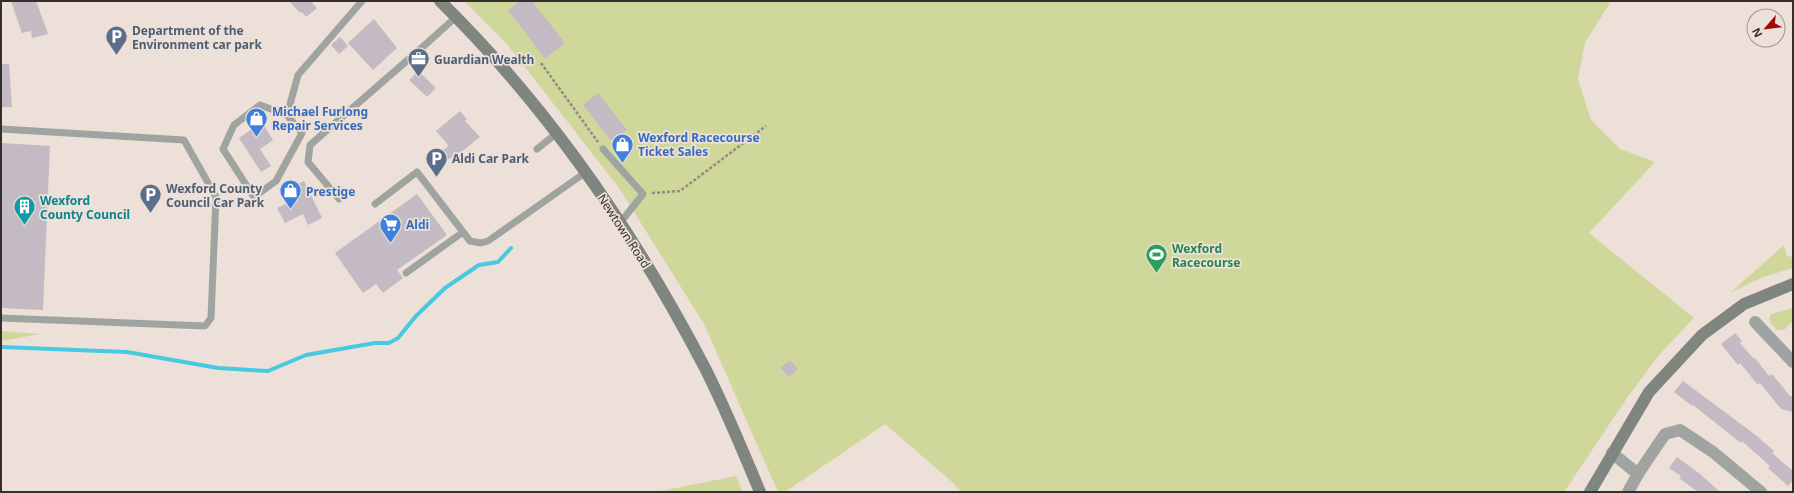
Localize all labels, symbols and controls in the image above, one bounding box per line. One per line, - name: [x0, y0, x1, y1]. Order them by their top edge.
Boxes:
- north arrow: [1746, 8, 1786, 48]
- place label: Department of the Environment car park: [132, 22, 262, 53]
- parking icon: Department of the Environment car park: [103, 24, 129, 57]
- text: N: [1748, 25, 1765, 40]
- office icon: Guardian Wealth: [406, 46, 432, 79]
- place label: Guardian Wealth: [434, 51, 534, 68]
- place label: Michael Furlong Repair Services: [272, 103, 368, 134]
- shop icon: Michael Furlong Repair Services: [244, 105, 270, 138]
- place label: Wexford Racecourse Ticket Sales: [638, 129, 760, 160]
- shop icon: Wexford Racecourse Ticket Sales: [609, 131, 635, 164]
- parking icon: Aldi Car Park: [424, 145, 450, 178]
- place label: Aldi Car Park: [452, 150, 530, 167]
- shop icon: Prestige: [277, 178, 303, 211]
- place label: Wexford County Council Car Park: [166, 180, 265, 211]
- parking icon: Wexford County Council Car Park: [138, 182, 164, 215]
- place label: Prestige: [306, 183, 355, 200]
- street label: Newtown Road: [594, 191, 654, 271]
- place label: Wexford County Council: [40, 192, 130, 223]
- building icon: Wexford County Council: [11, 194, 37, 227]
- supermarket icon: Aldi: [378, 211, 404, 244]
- place label: Aldi: [406, 216, 429, 233]
- place label: Wexford Racecourse: [1172, 240, 1240, 271]
- sports icon: Wexford Racecourse: [1144, 242, 1170, 275]

